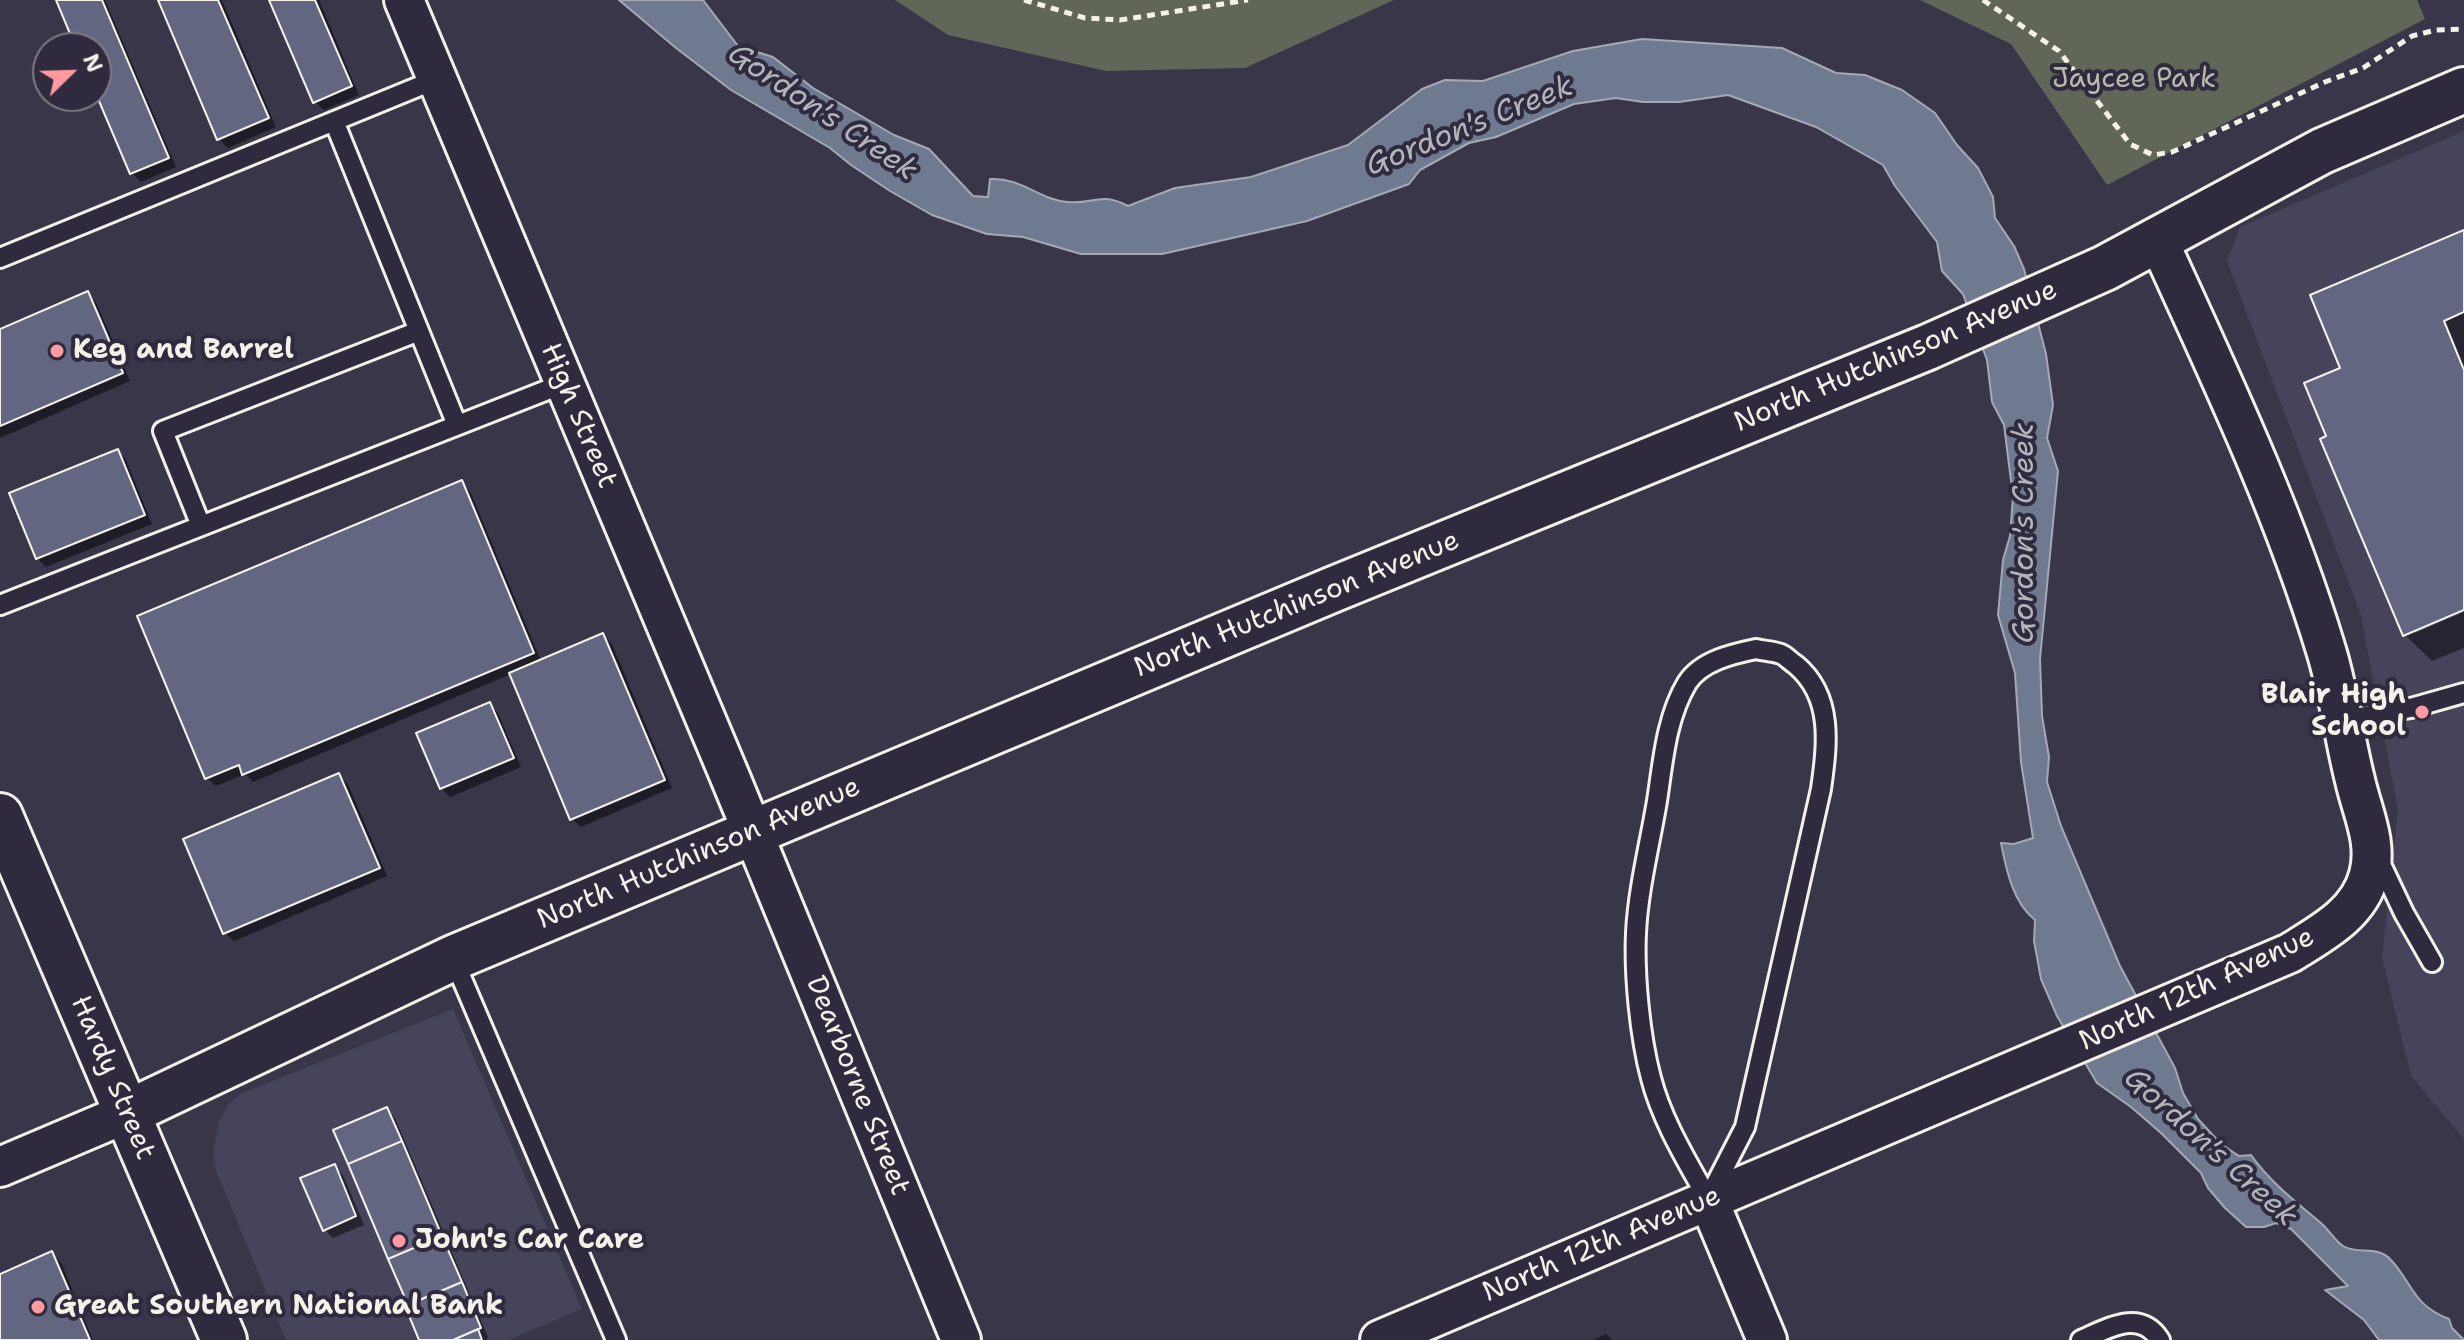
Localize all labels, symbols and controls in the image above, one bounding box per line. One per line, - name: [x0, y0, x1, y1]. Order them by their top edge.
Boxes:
- north arrow: [32, 32, 112, 112]
- water label: Gordon's Creek: [720, 36, 924, 190]
- text: N: [76, 50, 109, 77]
- park label: Jaycee Park: [2052, 63, 2216, 97]
- water label: Gordon's Creek: [1361, 69, 1579, 185]
- street label: North Hutchinson Avenue: [1729, 274, 2063, 440]
- place label: Keg and Barrel: [73, 334, 294, 368]
- street label: High Street: [532, 338, 624, 494]
- marker: Keg and Barrel: [48, 342, 66, 360]
- water label: Gordon's Creek: [2007, 423, 2043, 643]
- street label: North Hutchinson Avenue: [1130, 524, 1464, 686]
- place label: Blair High School: [2261, 679, 2406, 745]
- marker: Blair High School: [2413, 703, 2431, 721]
- street label: North Hutchinson Avenue: [532, 771, 866, 937]
- street label: North 12th Avenue: [2074, 921, 2320, 1059]
- street label: Dearborne Street: [798, 972, 916, 1200]
- street label: Hardy Street: [62, 991, 162, 1165]
- water label: Gordon's Creek: [2116, 1061, 2304, 1235]
- street label: North 12th Avenue: [1478, 1180, 1726, 1310]
- place label: John's Car Care: [415, 1224, 644, 1258]
- marker: John's Car Care: [390, 1232, 408, 1250]
- place label: Great Southern National Bank: [54, 1290, 503, 1324]
- marker: Great Southern National Bank: [29, 1298, 47, 1316]

